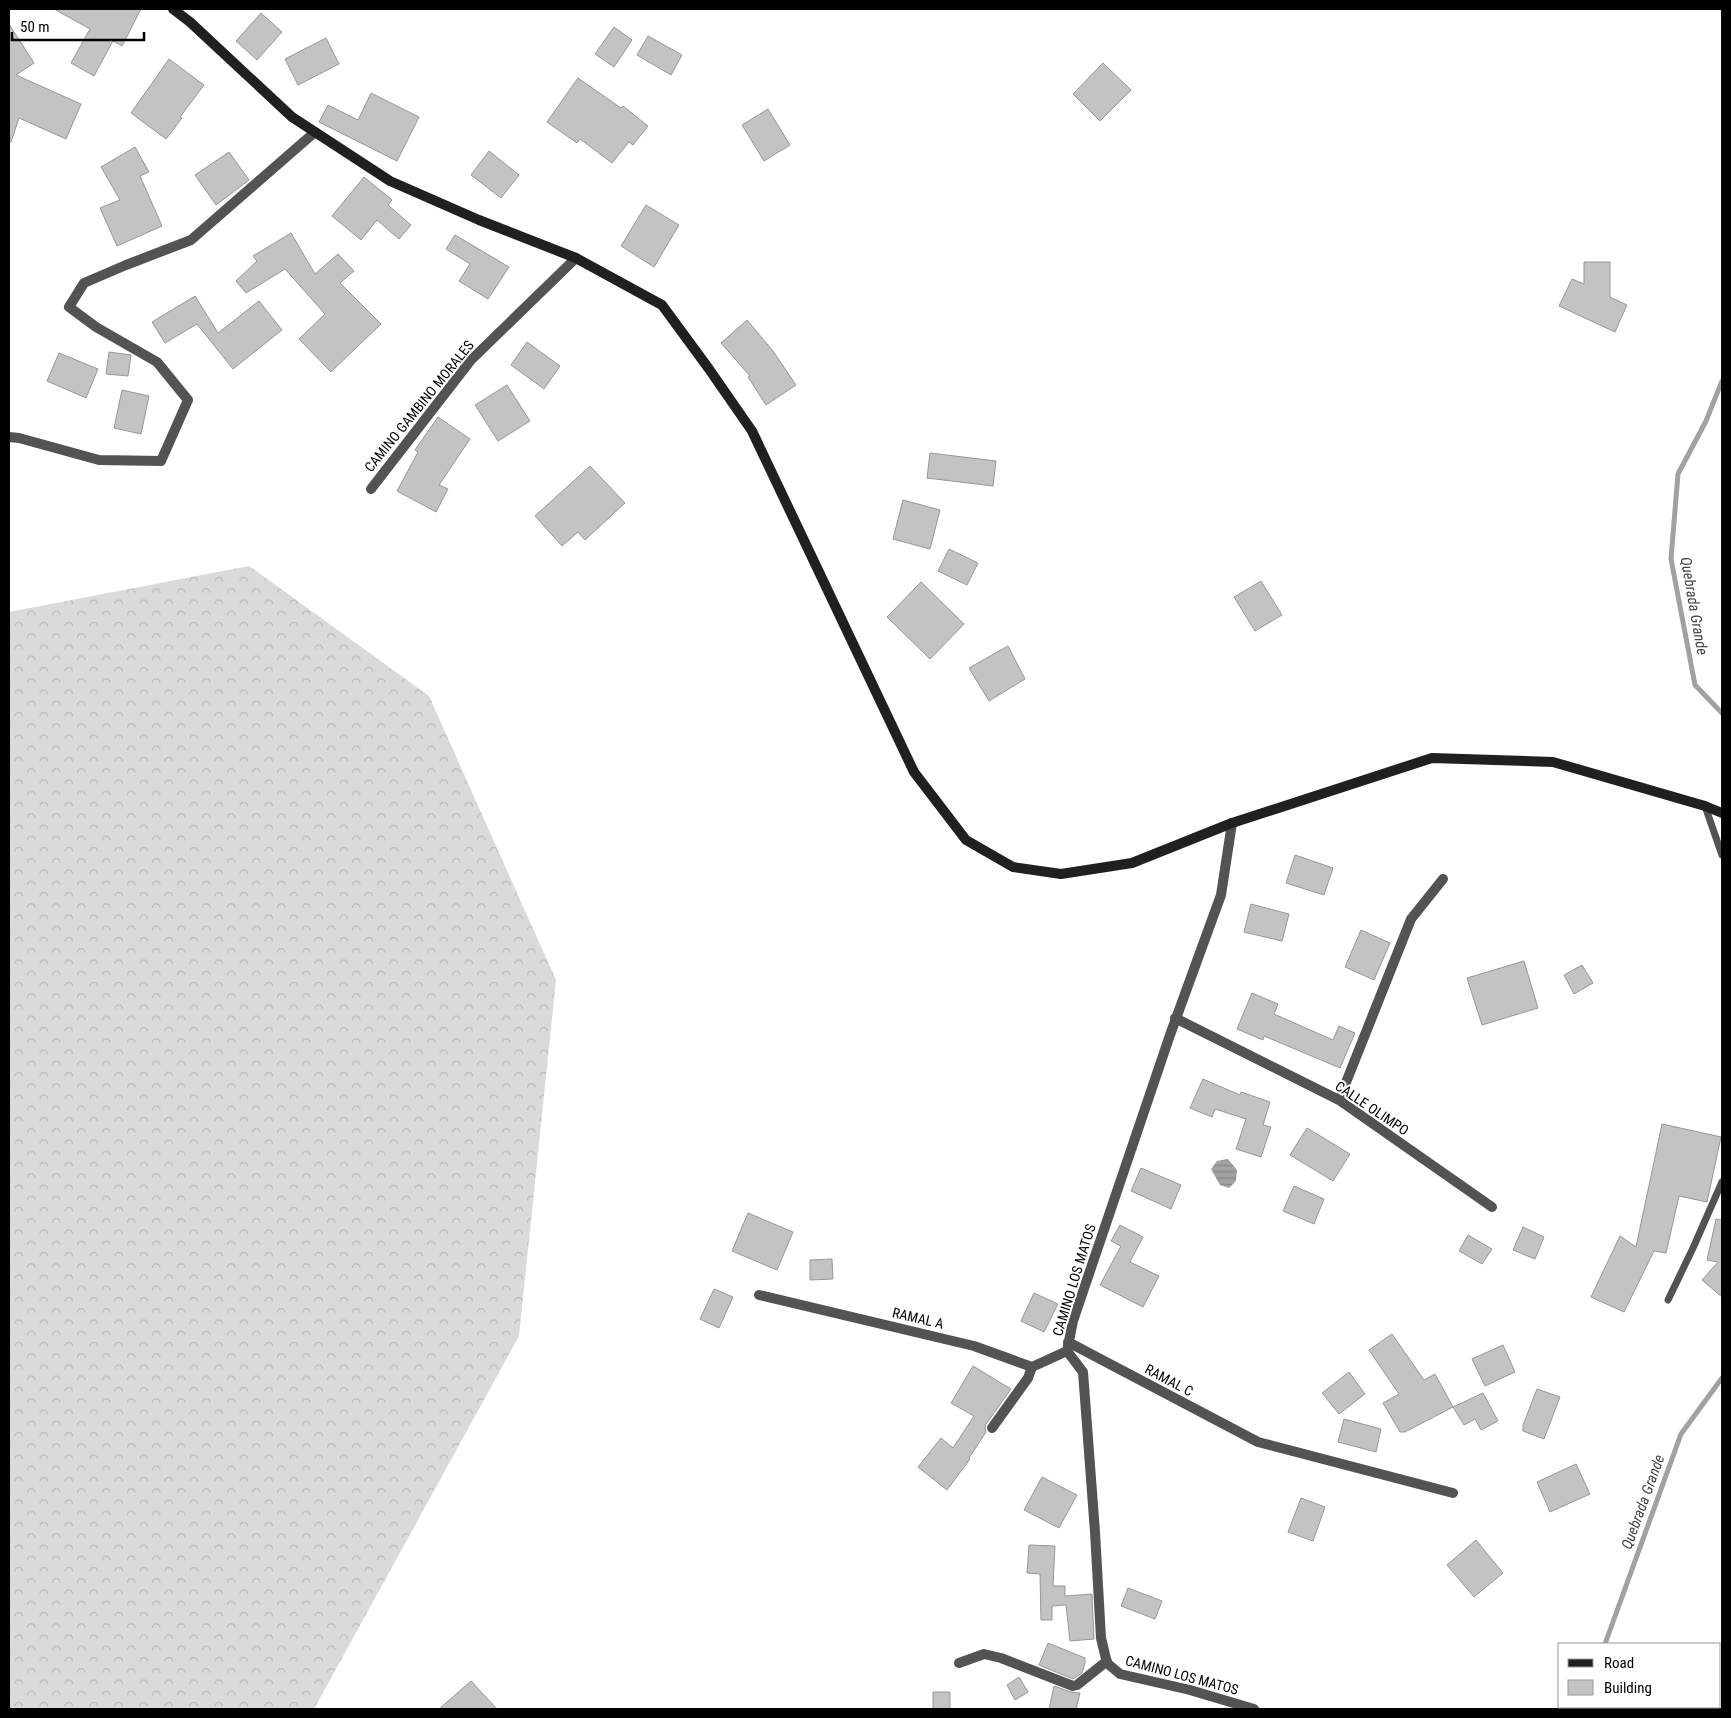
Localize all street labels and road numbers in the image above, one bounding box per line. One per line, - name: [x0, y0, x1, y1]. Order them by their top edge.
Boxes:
- street label: CAMINO GAMBINO MORALES: [361, 337, 477, 475]
- street label: CALLE OLIMPO: [1332, 1078, 1412, 1138]
- street label: CAMINO LOS MATOS: [1049, 1222, 1099, 1338]
- street label: RAMAL A: [891, 1304, 945, 1332]
- street label: RAMAL C: [1142, 1361, 1196, 1399]
- street label: CAMINO LOS MATOS: [1124, 1652, 1240, 1698]

